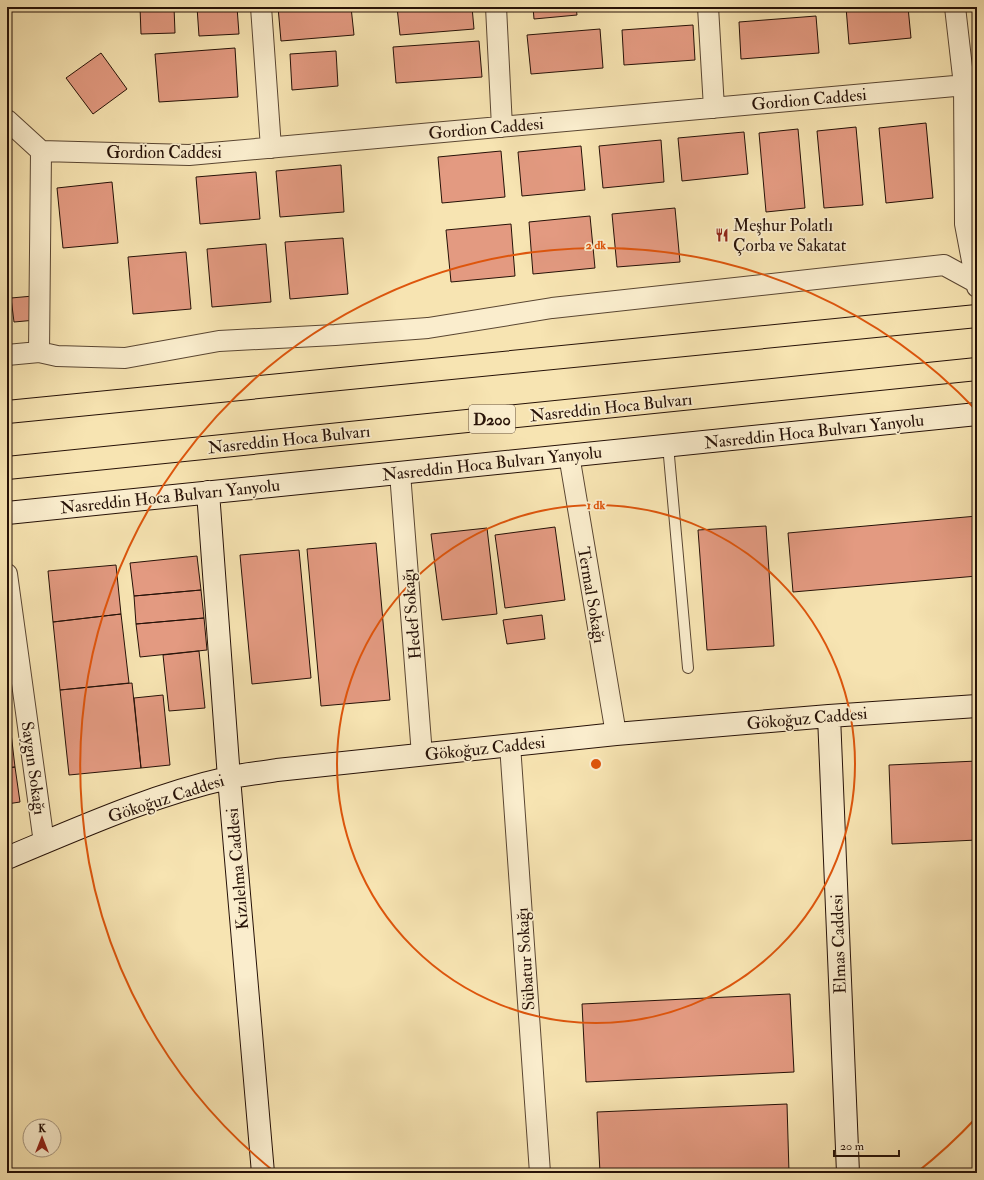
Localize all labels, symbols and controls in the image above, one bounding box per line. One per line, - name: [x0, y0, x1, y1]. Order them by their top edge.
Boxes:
- street label: Gordion Caddesi: [751, 84, 868, 115]
- street label: Gordion Caddesi: [428, 113, 545, 144]
- street label: Gordion Caddesi: [106, 142, 222, 163]
- place label: Meşhur Polatlı Çorba ve Sakatat: [733, 215, 847, 256]
- restaurant icon: Meşhur Polatlı Çorba ve Sakatat: [714, 227, 730, 243]
- text: 2 dk: [586, 238, 606, 253]
- street label: Nasreddin Hoca Bulvarı: [529, 388, 694, 426]
- road number: D200: [469, 405, 515, 433]
- street label: Nasreddin Hoca Bulvarı Yanyolu: [703, 409, 925, 454]
- street label: Nasreddin Hoca Bulvarı: [207, 420, 372, 458]
- street label: Nasreddin Hoca Bulvarı Yanyolu: [381, 441, 603, 486]
- street label: Nasreddin Hoca Bulvarı Yanyolu: [59, 474, 281, 519]
- text: 1 dk: [587, 498, 605, 513]
- street label: Termal Sokağı: [573, 545, 610, 645]
- street label: Hedef Sokağı: [397, 567, 426, 660]
- street label: Gökoğuz Caddesi: [746, 703, 869, 734]
- street label: Saygın Sokağı: [16, 720, 51, 817]
- street label: Gökoğuz Caddesi: [424, 732, 547, 765]
- centre of rings: [589, 757, 603, 771]
- street label: Gökoğuz Caddesi: [105, 770, 227, 827]
- street label: Kızılelma Caddesi: [222, 807, 253, 931]
- street label: Elmas Caddesi: [826, 893, 851, 994]
- street label: Sübatur Sokağı: [511, 906, 540, 1011]
- north arrow: [22, 1118, 62, 1158]
- text: K: [38, 1122, 47, 1135]
- scale bar: [834, 1132, 899, 1158]
- text: 20 m: [840, 1139, 865, 1154]

